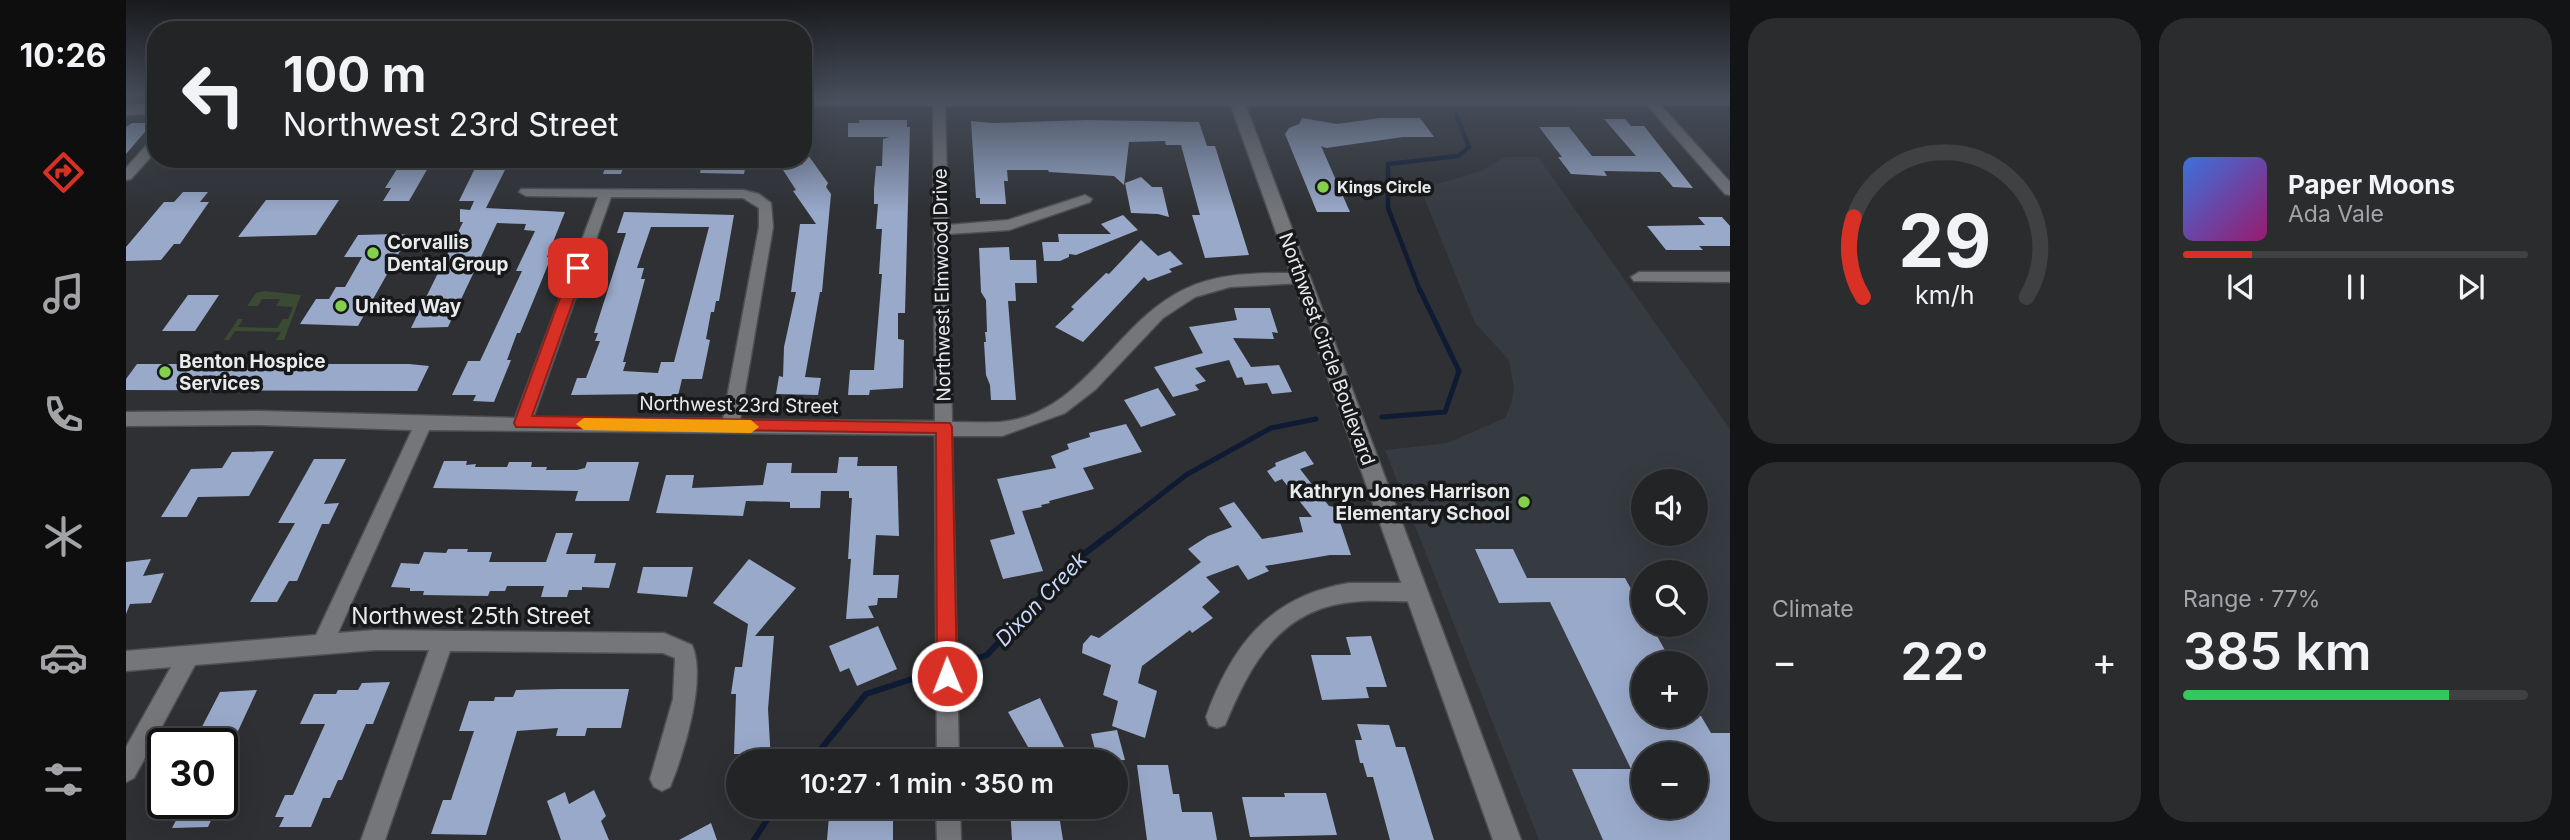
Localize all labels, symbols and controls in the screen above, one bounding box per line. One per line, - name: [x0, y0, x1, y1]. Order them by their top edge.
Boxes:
- text: 10:26: [20, 36, 107, 75]
- text: 100 m: [283, 45, 427, 104]
- icon: left: [168, 49, 259, 140]
- text: Northwest 23rd Street: [283, 105, 619, 144]
- icon: directions: [39, 148, 88, 197]
- street label: Northwest Elmwood Drive: [928, 168, 956, 402]
- text: Paper Moons: [2288, 169, 2455, 200]
- place label: Kings Circle: [1337, 177, 1431, 197]
- marker: Kings Circle: [1315, 179, 1331, 195]
- text: 29: [1898, 197, 1991, 286]
- text: Ada Vale: [2288, 200, 2384, 228]
- street label: Northwest Circle Boulevard: [1274, 230, 1380, 468]
- place label: Corvallis Dental Group: [387, 231, 509, 276]
- pin: [548, 238, 608, 298]
- marker: Corvallis Dental Group: [365, 245, 381, 261]
- icon: arrive: [559, 249, 597, 287]
- icon: previous: [2222, 268, 2260, 306]
- icon: pause: [2337, 268, 2375, 306]
- icon: next: [2452, 268, 2490, 306]
- icon: music: [39, 269, 88, 318]
- text: km/h: [1915, 280, 1974, 310]
- place label: United Way: [355, 295, 462, 318]
- marker: United Way: [333, 298, 349, 314]
- place label: Benton Hospice Services: [179, 350, 326, 395]
- marker: Benton Hospice Services: [157, 364, 173, 380]
- icon: phone: [39, 390, 88, 439]
- street label: Northwest 23rd Street: [639, 392, 839, 418]
- map controls: [1631, 469, 1708, 819]
- button: sound: [1631, 469, 1708, 546]
- place label: Kathryn Jones Harrison Elementary School: [1289, 480, 1510, 525]
- marker: Kathryn Jones Harrison Elementary School: [1516, 494, 1532, 510]
- icon: climate: [39, 512, 88, 561]
- water label: Dixon Creek: [990, 547, 1092, 651]
- button: search: [1631, 560, 1708, 637]
- text: Range · 77%: [2183, 585, 2320, 613]
- text: Climate: [1772, 595, 1854, 623]
- street label: Northwest 25th Street: [351, 602, 591, 630]
- text: 385 km: [2183, 620, 2372, 683]
- text: 22°: [1900, 630, 1989, 693]
- icon: car: [39, 633, 88, 682]
- text: −: [1772, 638, 1797, 684]
- text: +: [2092, 638, 2117, 684]
- position arrow: [910, 639, 984, 713]
- button: +: [1631, 651, 1708, 728]
- speed limit sign: 30: [147, 728, 238, 819]
- button: −: [1631, 742, 1708, 819]
- icon: filters: [39, 755, 88, 804]
- text: 10:27 · 1 min · 350 m: [800, 768, 1054, 799]

